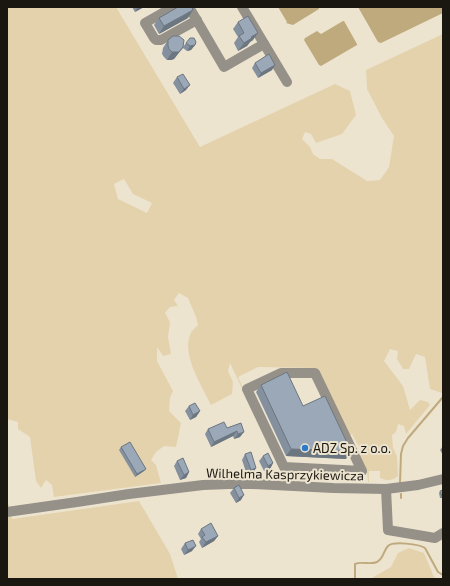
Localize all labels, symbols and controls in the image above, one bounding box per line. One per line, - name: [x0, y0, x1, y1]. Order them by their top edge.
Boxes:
- place label: ADZ Sp. z o.o.: [313, 440, 391, 456]
- marker: ADZ Sp. z o.o.: [300, 443, 310, 453]
- street label: Wilhelma Kasprzykiewicza: [206, 465, 364, 483]

